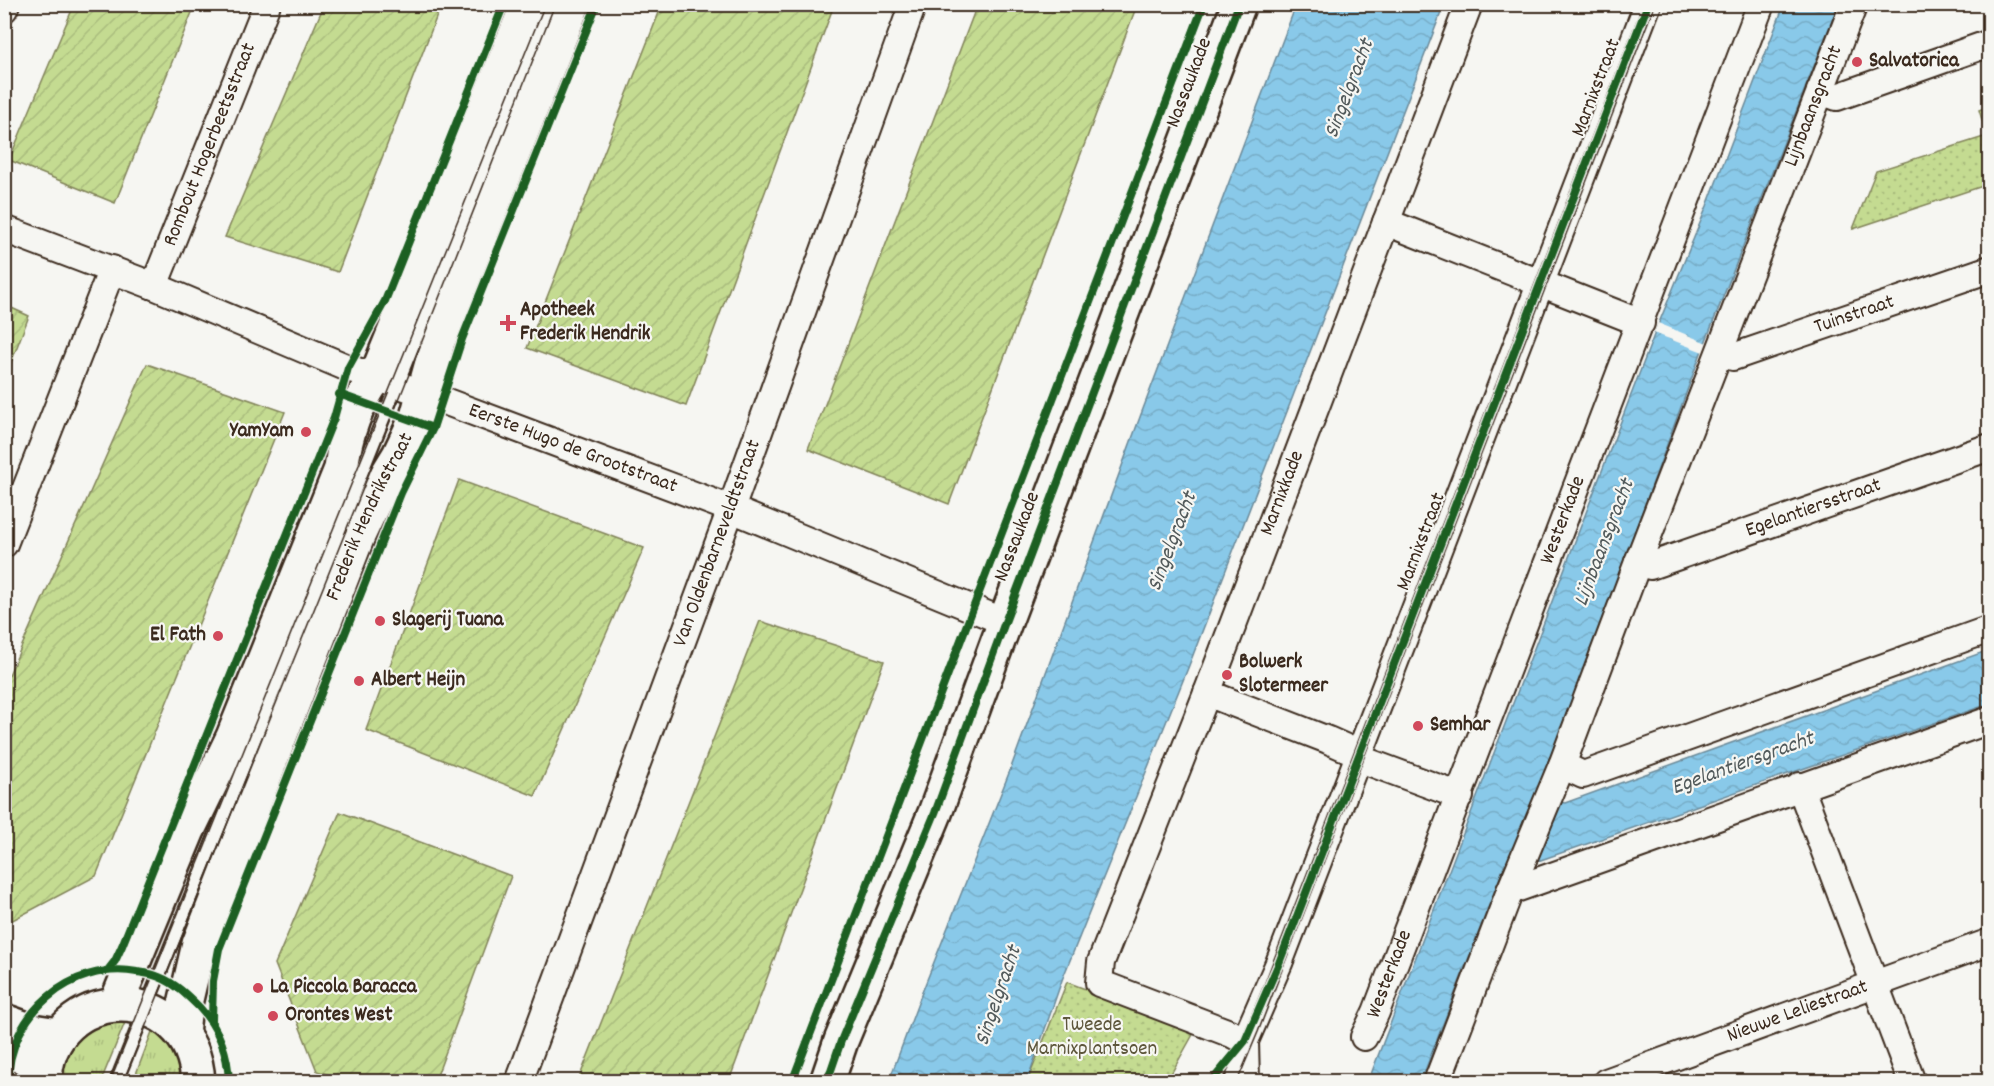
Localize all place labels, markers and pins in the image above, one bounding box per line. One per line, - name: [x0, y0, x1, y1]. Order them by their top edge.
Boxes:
- place label: Salvatorica: [1869, 47, 1960, 77]
- marker: Salvatorica: [1850, 55, 1864, 69]
- place label: Apotheek Frederik Hendrik: [520, 296, 651, 350]
- marker: Apotheek Frederik Hendrik: [501, 316, 515, 330]
- place label: YamYam: [229, 417, 294, 447]
- marker: YamYam: [299, 425, 313, 439]
- place label: Slagerij Tuana: [392, 606, 504, 636]
- marker: Slagerij Tuana: [373, 614, 387, 628]
- place label: El Fath: [150, 621, 206, 651]
- marker: El Fath: [211, 629, 225, 643]
- place label: Bolwerk Slotermeer: [1239, 648, 1329, 702]
- place label: Albert Heijn: [371, 666, 465, 696]
- marker: Bolwerk Slotermeer: [1220, 668, 1234, 682]
- marker: Albert Heijn: [352, 674, 366, 688]
- place label: Semhar: [1430, 711, 1491, 741]
- marker: Semhar: [1411, 719, 1425, 733]
- place label: La Piccola Baracca: [270, 973, 418, 1003]
- marker: La Piccola Baracca: [251, 981, 265, 995]
- place label: Orontes West: [285, 1001, 393, 1031]
- marker: Orontes West: [266, 1009, 280, 1023]

